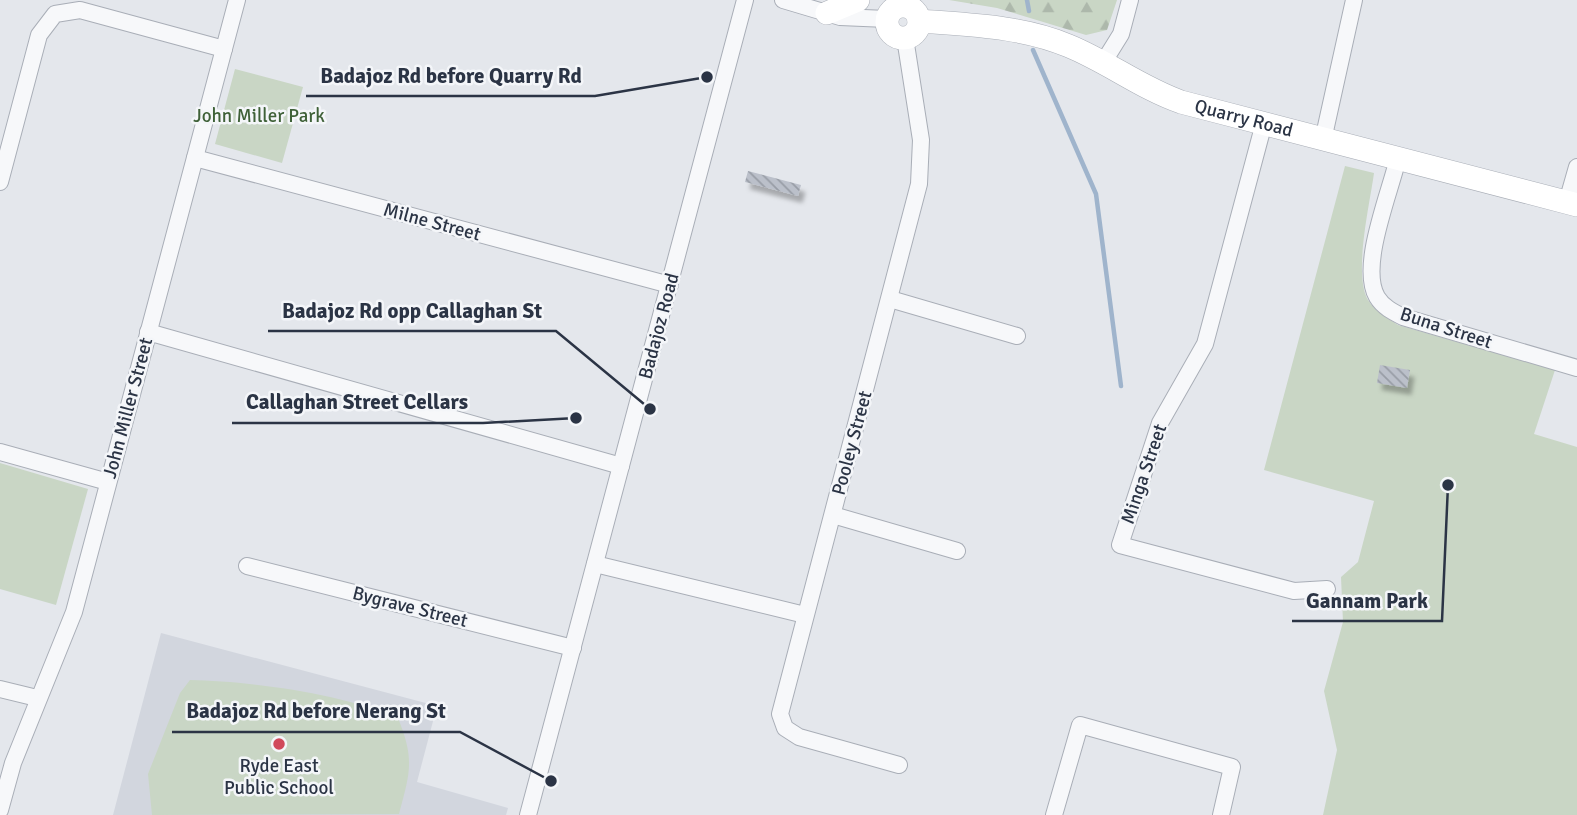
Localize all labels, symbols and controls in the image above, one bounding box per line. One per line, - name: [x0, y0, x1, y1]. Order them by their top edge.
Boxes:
- callout: Badajoz Rd before Quarry Rd: [306, 54, 595, 96]
- text: Badajoz Rd before Quarry Rd: [320, 63, 582, 89]
- street label: Quarry Road: [1192, 94, 1296, 143]
- park label: John Miller Park: [193, 104, 325, 128]
- street label: Milne Street: [381, 198, 484, 247]
- street label: Badajoz Road: [633, 270, 685, 382]
- callout: Badajoz Rd opp Callaghan St: [268, 289, 556, 331]
- text: Badajoz Rd opp Callaghan St: [282, 298, 542, 324]
- street label: Buna Street: [1397, 302, 1495, 354]
- street label: John Miller Street: [98, 335, 158, 481]
- callout: Callaghan Street Cellars: [232, 381, 483, 423]
- street label: Pooley Street: [827, 388, 878, 498]
- text: Callaghan Street Cellars: [246, 389, 468, 415]
- street label: Minga Street: [1116, 421, 1172, 527]
- callout: Gannam Park: [1292, 579, 1442, 621]
- street label: Bygrave Street: [350, 581, 470, 633]
- text: Gannam Park: [1306, 588, 1428, 614]
- callout: Badajoz Rd before Nerang St: [172, 690, 460, 732]
- text: Badajoz Rd before Nerang St: [186, 698, 446, 724]
- marker: Ryde East Public School: [271, 736, 287, 752]
- place label: Ryde East Public School: [224, 754, 334, 800]

